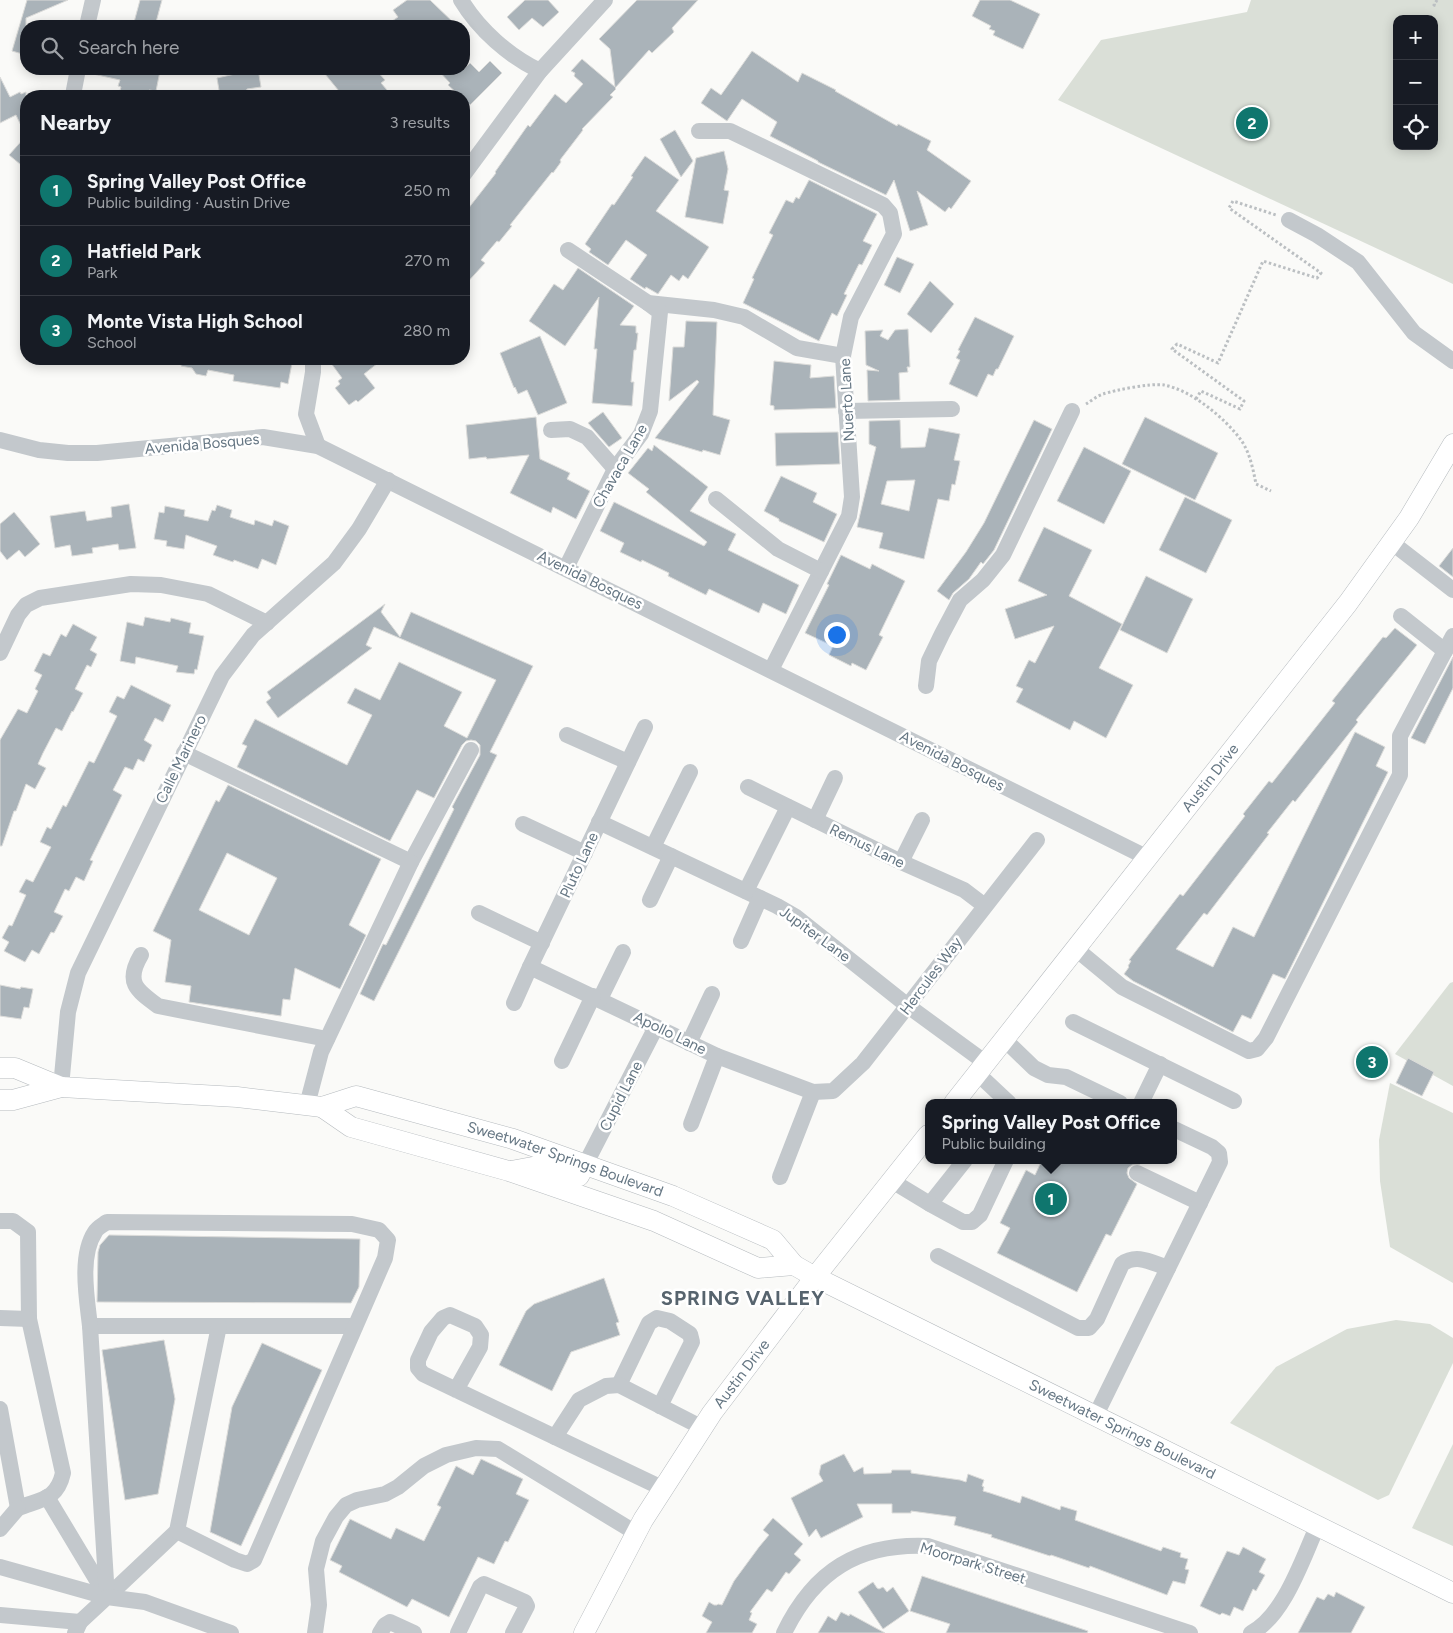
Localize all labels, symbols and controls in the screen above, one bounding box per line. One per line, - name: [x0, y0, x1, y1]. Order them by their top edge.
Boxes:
- map controls: [1393, 15, 1438, 150]
- button: +: [1393, 15, 1438, 60]
- search box: [20, 20, 470, 75]
- icon: search: [38, 34, 66, 62]
- text: Search here: [78, 36, 180, 59]
- button: −: [1393, 60, 1438, 105]
- pin: 2: [1236, 104, 1268, 142]
- button: locate: [1393, 105, 1438, 150]
- text: Nearby: [40, 110, 111, 135]
- text: 3 results: [390, 113, 450, 132]
- text: Spring Valley Post Office: [87, 170, 306, 193]
- text: 1: [53, 181, 59, 200]
- text: 250 m: [404, 181, 450, 200]
- text: Public building · Austin Drive: [87, 193, 290, 212]
- text: Hatfield Park: [87, 240, 201, 263]
- text: 2: [51, 251, 61, 270]
- text: 270 m: [405, 251, 450, 270]
- text: Park: [87, 263, 117, 282]
- text: Monte Vista High School: [87, 310, 303, 333]
- text: 3: [52, 321, 60, 340]
- text: 280 m: [403, 321, 450, 340]
- text: School: [87, 333, 137, 352]
- street label: Nuerto Lane: [836, 358, 858, 442]
- street label: Chavaca Lane: [589, 421, 651, 511]
- street label: Avenida Bosques: [144, 430, 260, 458]
- street label: Avenida Bosques: [534, 547, 646, 613]
- your location: [824, 622, 850, 648]
- street label: Calle Marinero: [152, 712, 210, 806]
- street label: Avenida Bosques: [897, 727, 1007, 795]
- street label: Austin Drive: [1178, 740, 1243, 815]
- street label: Remus Lane: [826, 820, 908, 872]
- street label: Pluto Lane: [556, 829, 602, 901]
- street label: Jupiter Lane: [776, 902, 854, 966]
- street label: Hercules Way: [896, 934, 966, 1018]
- street label: Apollo Lane: [631, 1008, 709, 1058]
- pin: 3: [1356, 1043, 1388, 1081]
- street label: Cupid Lane: [596, 1058, 646, 1134]
- popup: [925, 1099, 1177, 1164]
- text: Spring Valley Post Office: [942, 1111, 1160, 1134]
- street label: Sweetwater Springs Boulevard: [465, 1118, 666, 1201]
- text: Public building: [942, 1134, 1046, 1153]
- pin: 1: [1035, 1180, 1067, 1218]
- district label: SPRING VALLEY: [661, 1286, 825, 1310]
- street label: Austin Drive: [710, 1336, 773, 1412]
- street label: Sweetwater Springs Boulevard: [1026, 1375, 1219, 1483]
- street label: Moorpark Street: [918, 1538, 1028, 1588]

